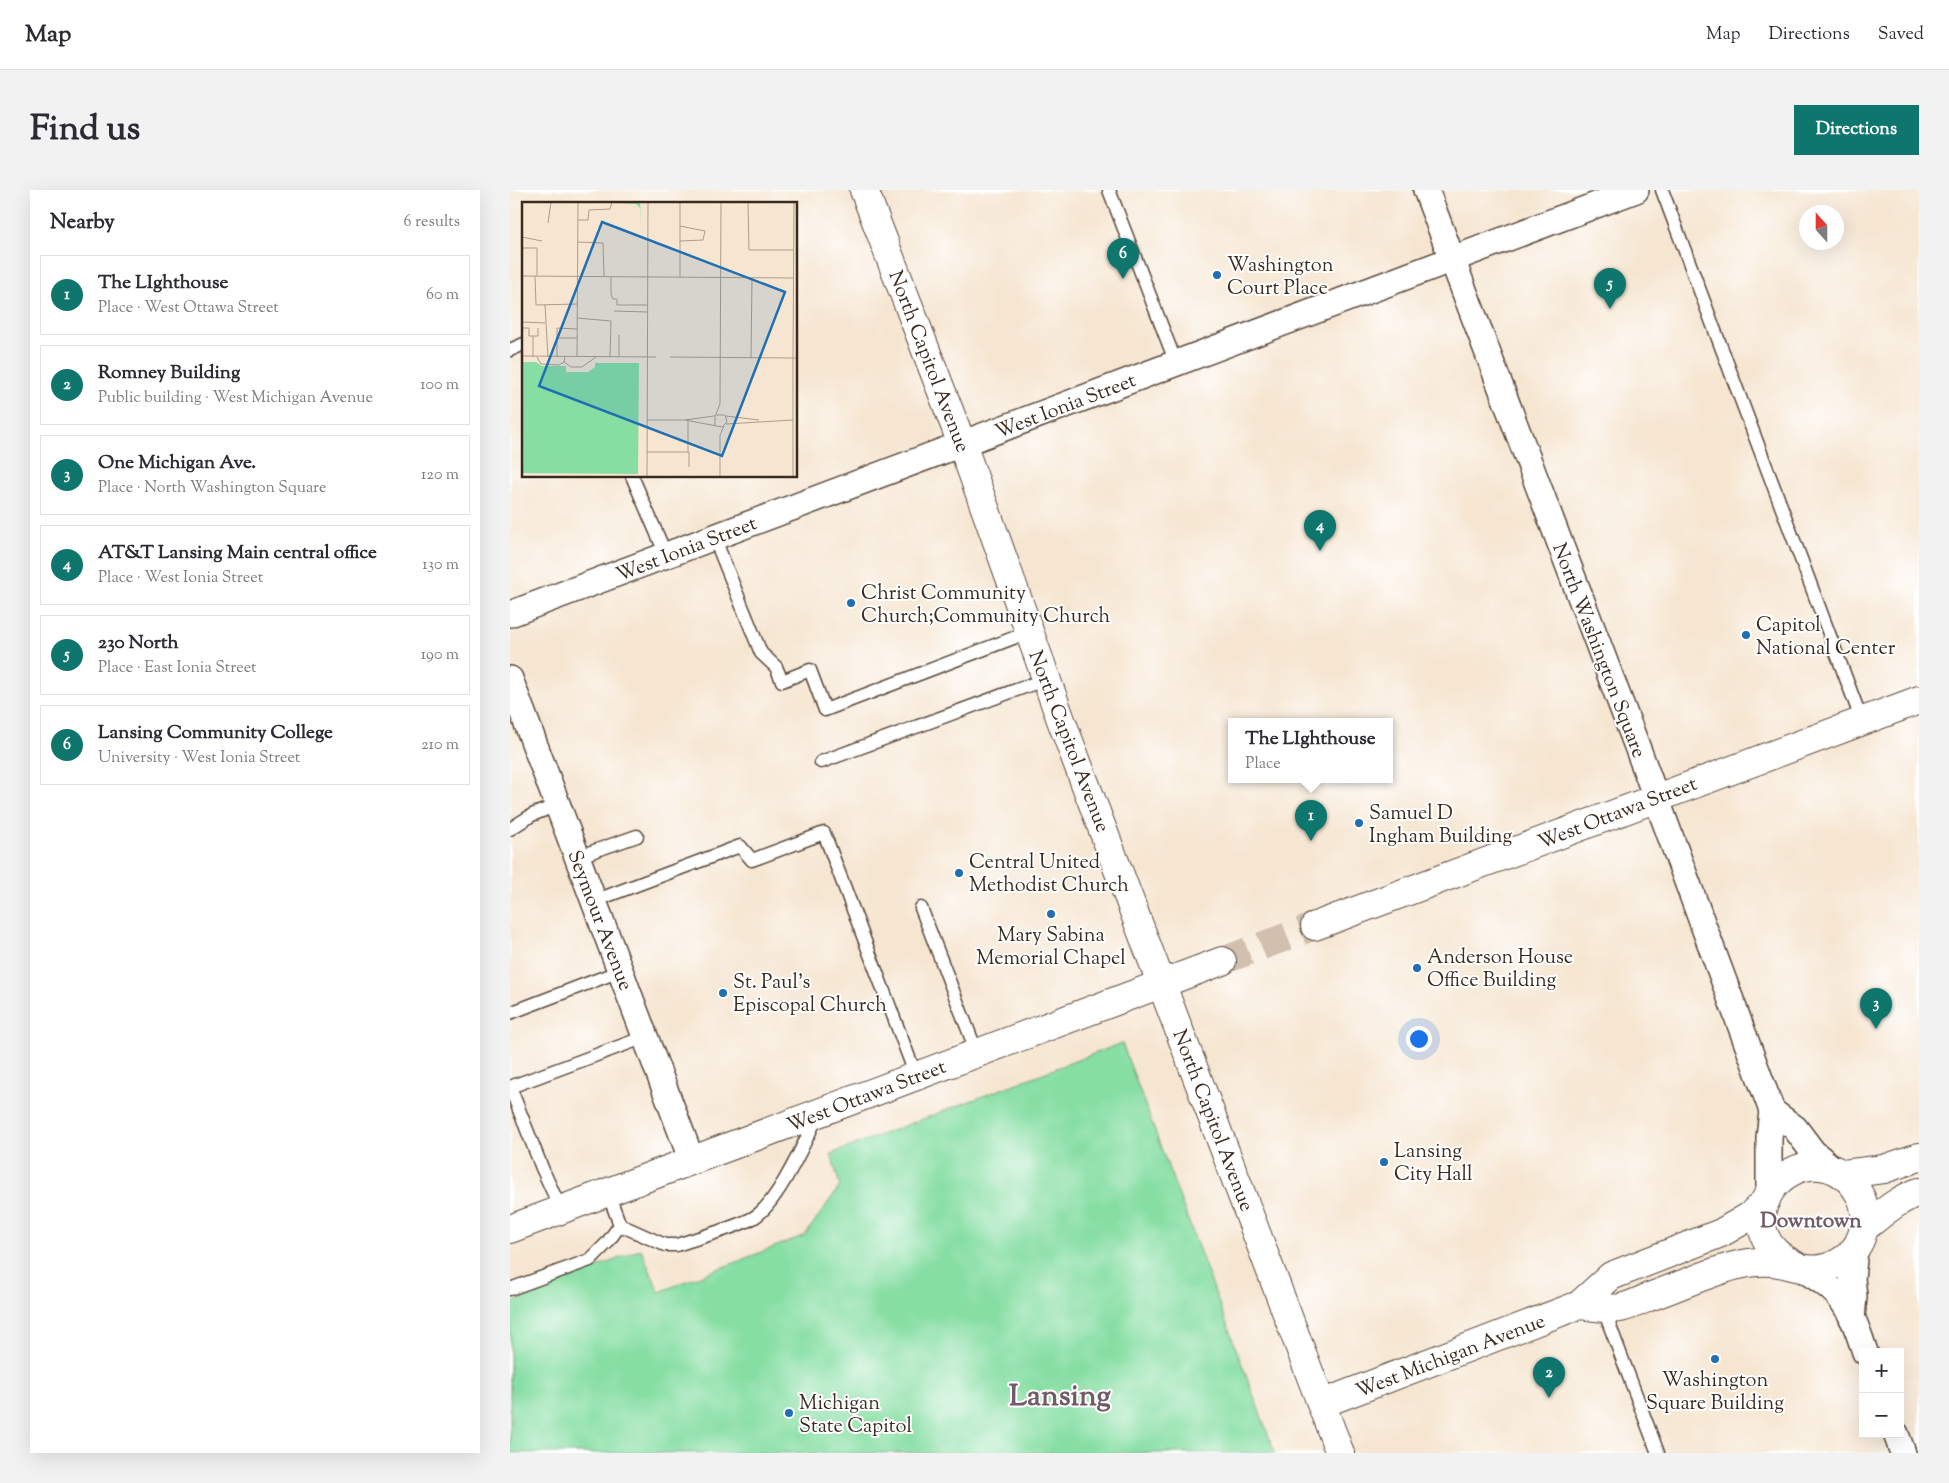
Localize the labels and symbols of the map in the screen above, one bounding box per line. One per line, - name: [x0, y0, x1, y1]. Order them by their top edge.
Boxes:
- inset map: [522, 202, 798, 478]
- north arrow: [1799, 205, 1844, 250]
- pin: 6: [1107, 238, 1139, 279]
- place label: Washington Court Place: [1227, 252, 1334, 304]
- street label: North Capitol Avenue: [880, 267, 976, 457]
- pin: 5: [1594, 268, 1626, 309]
- marker: Washington Court Place: [1211, 269, 1223, 281]
- street label: West Ionia Street: [991, 367, 1141, 448]
- street label: West Ionia Street: [612, 510, 762, 591]
- pin: 4: [1304, 510, 1336, 551]
- street label: North Washington Square: [1543, 539, 1652, 762]
- place label: Christ Community Church;Community Church: [861, 580, 1111, 632]
- marker: Christ Community Church;Community Church: [845, 597, 857, 609]
- place label: Capitol National Center: [1756, 612, 1896, 664]
- marker: Capitol National Center: [1740, 629, 1752, 641]
- street label: North Capitol Avenue: [1020, 647, 1116, 837]
- street label: West Ottawa Street: [1534, 771, 1702, 858]
- pin: 1: [1295, 800, 1327, 841]
- place label: Samuel D Ingham Building: [1369, 800, 1512, 852]
- marker: Samuel D Ingham Building: [1353, 817, 1365, 829]
- street label: Seymour Avenue: [559, 846, 639, 995]
- place label: Central United Methodist Church: [969, 849, 1129, 901]
- marker: Central United Methodist Church: [953, 867, 965, 879]
- marker: Mary Sabina Memorial Chapel: [1045, 908, 1057, 920]
- place label: Mary Sabina Memorial Chapel: [976, 922, 1126, 974]
- place label: Anderson House Office Building: [1427, 944, 1573, 996]
- marker: Anderson House Office Building: [1411, 962, 1423, 974]
- place label: St. Paul's Episcopal Church: [733, 969, 887, 1021]
- marker: St. Paul's Episcopal Church: [717, 987, 729, 999]
- pin: 3: [1860, 988, 1892, 1029]
- street label: North Capitol Avenue: [1164, 1026, 1260, 1216]
- your location: [1406, 1026, 1432, 1052]
- street label: West Ottawa Street: [783, 1054, 951, 1141]
- place label: Lansing City Hall: [1394, 1138, 1473, 1190]
- marker: Lansing City Hall: [1378, 1156, 1390, 1168]
- district label: Downtown: [1760, 1207, 1862, 1237]
- street label: West Michigan Avenue: [1352, 1308, 1550, 1407]
- marker: Washington Square Building: [1709, 1353, 1721, 1365]
- pin: 2: [1533, 1357, 1565, 1398]
- place label: Washington Square Building: [1646, 1367, 1784, 1419]
- district label: Lansing: [1009, 1376, 1111, 1419]
- place label: Michigan State Capitol: [799, 1390, 912, 1442]
- marker: Michigan State Capitol: [783, 1407, 795, 1419]

